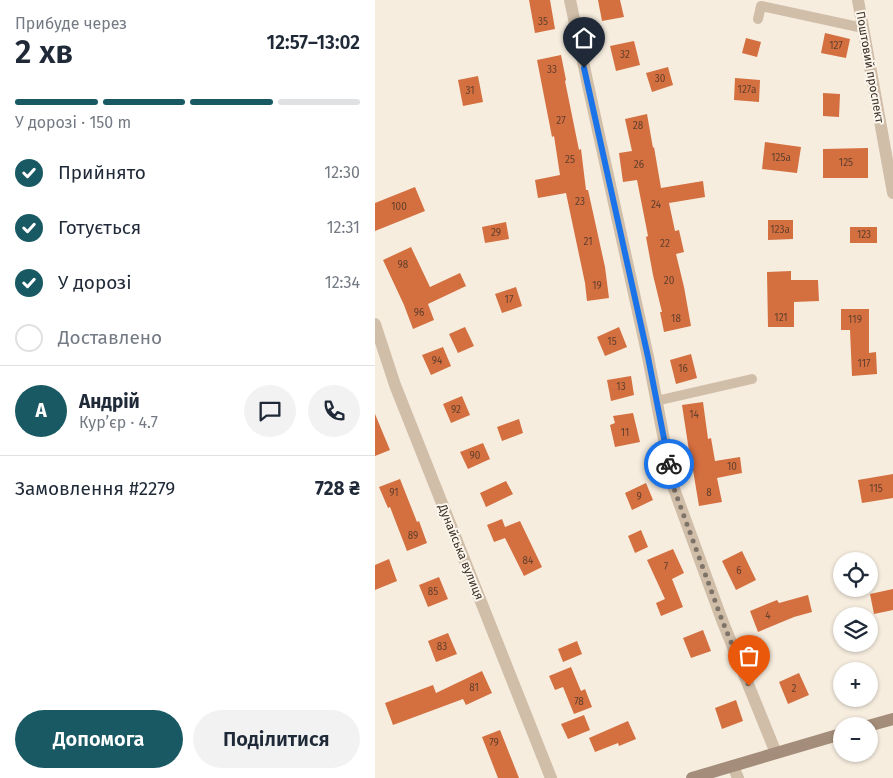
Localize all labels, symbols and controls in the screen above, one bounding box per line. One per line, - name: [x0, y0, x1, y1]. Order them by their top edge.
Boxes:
- street label: Поштовий проспект: [853, 10, 887, 125]
- text: Прибуде через: [15, 14, 127, 33]
- house number: 35: [538, 16, 548, 28]
- pin: [563, 17, 605, 68]
- icon: home: [570, 24, 598, 52]
- text: 12:57–13:02: [267, 31, 360, 54]
- text: 2 хв: [15, 33, 73, 71]
- house number: 127: [829, 40, 843, 52]
- house number: 32: [620, 49, 630, 61]
- house number: 33: [547, 64, 557, 76]
- house number: 30: [655, 73, 666, 85]
- house number: 127а: [738, 84, 756, 96]
- house number: 31: [465, 85, 475, 97]
- text: У дорозі · 150 m: [15, 113, 131, 132]
- house number: 27: [556, 115, 566, 127]
- house number: 28: [633, 120, 644, 132]
- house number: 125а: [771, 152, 791, 164]
- house number: 25: [565, 154, 575, 166]
- house number: 125: [839, 157, 853, 169]
- icon: check: [15, 159, 43, 187]
- house number: 26: [634, 159, 644, 171]
- text: Прийнято: [58, 161, 146, 184]
- text: 12:30: [324, 163, 360, 182]
- house number: 23: [575, 196, 585, 208]
- house number: 24: [651, 199, 662, 211]
- house number: 100: [391, 201, 407, 213]
- icon: check: [15, 214, 43, 242]
- text: Готується: [58, 216, 141, 239]
- text: 12:31: [327, 218, 360, 237]
- house number: 123а: [770, 224, 790, 236]
- house number: 29: [491, 227, 501, 239]
- house number: 123: [857, 229, 871, 241]
- house number: 21: [583, 236, 593, 248]
- house number: 22: [660, 238, 670, 250]
- house number: 98: [398, 259, 409, 271]
- icon: check: [15, 269, 43, 297]
- text: У дорозі: [58, 271, 132, 294]
- text: 12:34: [325, 273, 360, 292]
- house number: 20: [664, 275, 675, 287]
- house number: 19: [592, 280, 602, 292]
- house number: 17: [505, 294, 514, 306]
- house number: 96: [414, 307, 424, 319]
- house number: 121: [774, 312, 788, 324]
- house number: 18: [671, 313, 681, 325]
- house number: 119: [848, 314, 862, 326]
- text: Доставлено: [58, 326, 162, 349]
- house number: 15: [607, 336, 617, 348]
- house number: 94: [432, 355, 443, 367]
- house number: 117: [858, 358, 871, 370]
- house number: 16: [678, 363, 688, 375]
- house number: 13: [616, 381, 626, 393]
- button: chat: [244, 385, 296, 437]
- button: phone: [308, 385, 360, 437]
- text: Андрій: [79, 390, 140, 413]
- text: А: [35, 399, 47, 422]
- house number: 92: [451, 404, 461, 416]
- house number: 14: [689, 409, 700, 421]
- text: Кур’єр · 4.7: [79, 413, 158, 432]
- house number: 11: [621, 427, 629, 439]
- courier: [644, 439, 694, 489]
- house number: 90: [470, 450, 481, 462]
- icon: bike: [655, 450, 683, 478]
- house number: 10: [727, 461, 737, 473]
- text: Замовлення #2279: [15, 477, 175, 500]
- text: 728 ₴: [315, 477, 360, 500]
- house number: 115: [869, 483, 883, 495]
- house number: 91: [389, 487, 399, 499]
- house number: 8: [706, 487, 712, 499]
- house number: 9: [636, 491, 642, 503]
- street label: Дунайська вулиця: [435, 501, 487, 602]
- house number: 89: [408, 530, 418, 542]
- map controls: [833, 552, 878, 762]
- button: locate: [833, 552, 878, 597]
- house number: 84: [523, 555, 534, 567]
- house number: 7: [664, 561, 669, 573]
- house number: 6: [736, 565, 742, 577]
- house number: 85: [428, 586, 438, 598]
- button: layers: [833, 607, 878, 652]
- house number: 4: [765, 610, 771, 622]
- pin: [728, 635, 770, 686]
- house number: 83: [437, 641, 447, 653]
- icon: bag: [735, 642, 763, 670]
- button: +: [833, 662, 878, 707]
- house number: 81: [469, 682, 479, 694]
- house number: 2: [792, 683, 797, 695]
- house number: 78: [574, 696, 584, 708]
- button: Допомога: [15, 710, 183, 768]
- button: Поділитися: [193, 710, 360, 768]
- button: −: [833, 717, 878, 762]
- house number: 79: [489, 737, 499, 749]

